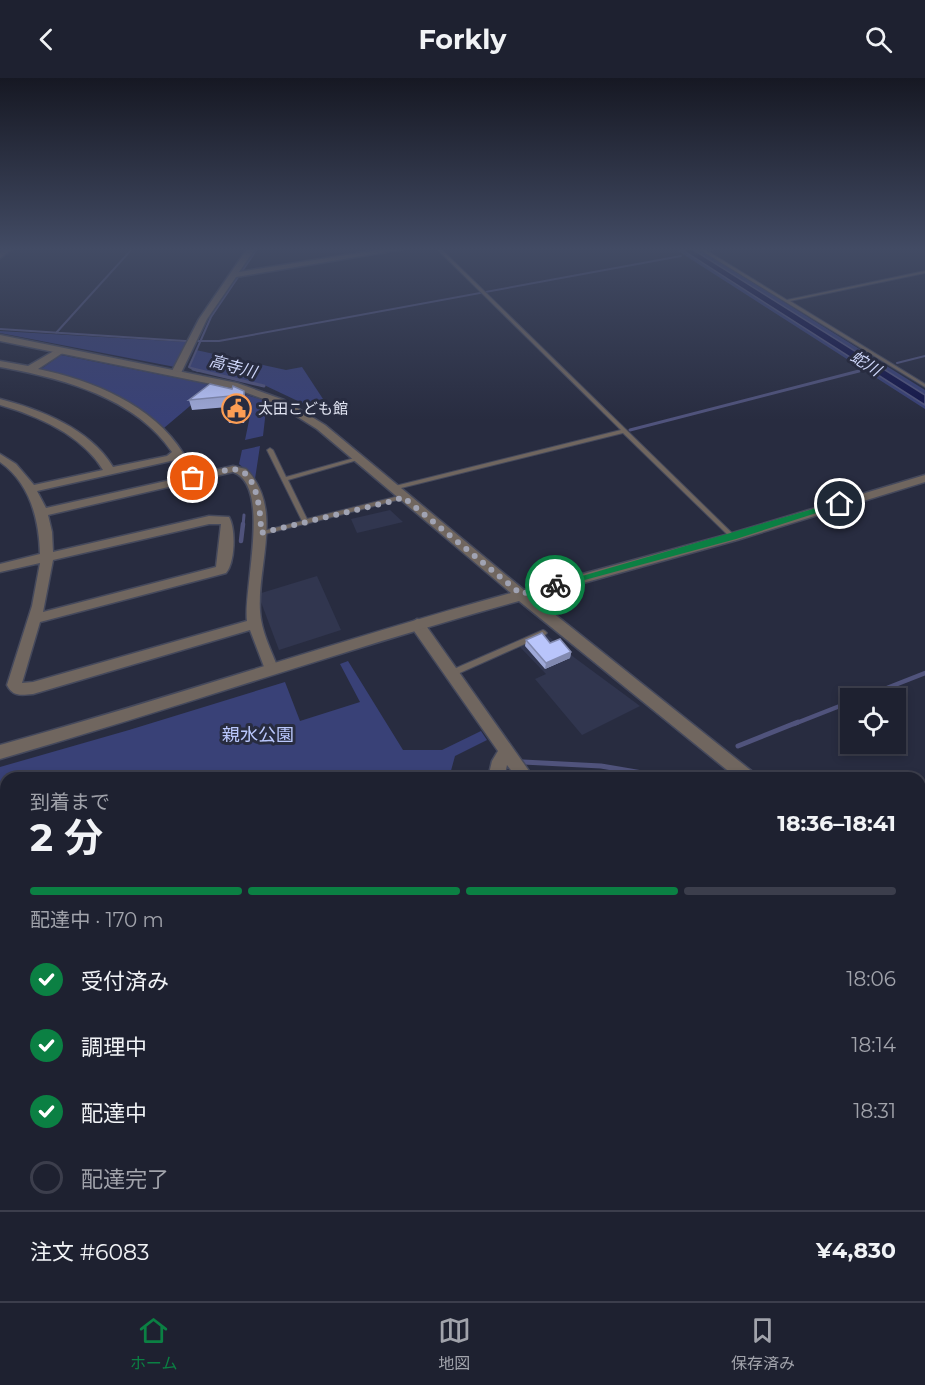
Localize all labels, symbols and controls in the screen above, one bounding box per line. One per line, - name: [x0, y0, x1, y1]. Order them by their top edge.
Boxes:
- icon: back: [30, 23, 63, 56]
- text: Forkly: [418, 23, 507, 56]
- icon: search: [862, 23, 895, 56]
- water label: 蛇川: [847, 347, 886, 381]
- water label: 高寺川: [207, 351, 260, 382]
- public building icon: 太田こども館: [221, 393, 253, 425]
- place label: 太田こども館: [258, 399, 348, 418]
- pin: [167, 452, 218, 503]
- icon: bag: [176, 461, 209, 494]
- pin: [814, 478, 865, 529]
- icon: home: [823, 487, 856, 520]
- courier: [525, 555, 585, 615]
- icon: bike: [539, 569, 572, 602]
- map controls: [840, 688, 906, 754]
- button: locate: [840, 688, 906, 754]
- park label: 親水公園: [222, 724, 294, 746]
- text: 到着まで: [30, 790, 110, 814]
- text: 18:36–18:41: [777, 810, 896, 837]
- text: 2 分: [30, 813, 103, 861]
- text: 配達中 · 170 m: [30, 908, 164, 932]
- icon: check: [30, 963, 63, 996]
- text: 18:06: [846, 967, 896, 991]
- text: 受付済み: [81, 968, 169, 995]
- icon: check: [30, 1029, 63, 1062]
- text: 18:14: [851, 1033, 896, 1057]
- text: 調理中: [81, 1034, 147, 1061]
- icon: check: [30, 1095, 63, 1128]
- text: 18:31: [853, 1099, 896, 1123]
- text: 配達中: [81, 1100, 147, 1127]
- text: 配達完了: [81, 1166, 169, 1193]
- text: ¥4,830: [816, 1237, 896, 1264]
- text: 注文 #6083: [30, 1239, 149, 1266]
- tab: ホーム: [130, 1314, 178, 1374]
- tab: 地図: [438, 1314, 471, 1374]
- tab: 保存済み: [731, 1314, 795, 1374]

